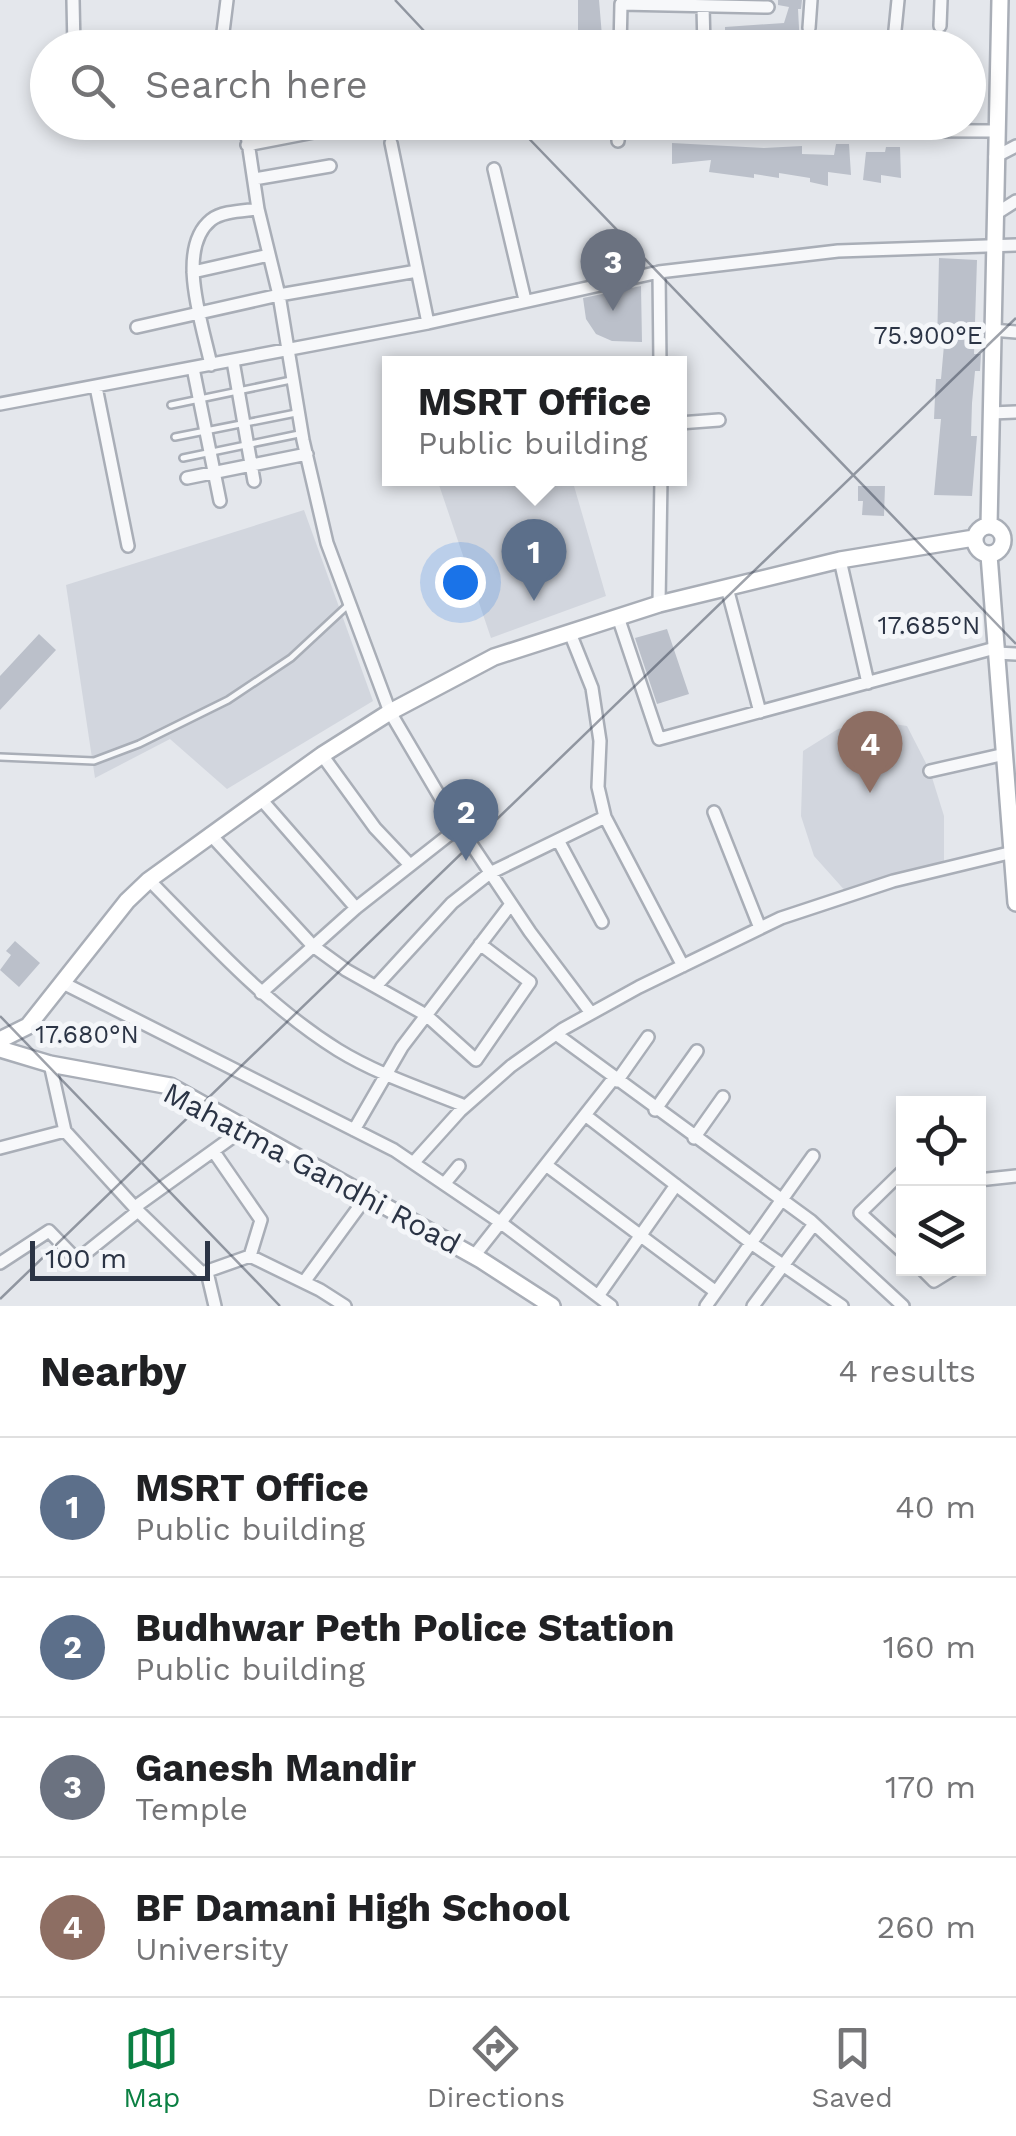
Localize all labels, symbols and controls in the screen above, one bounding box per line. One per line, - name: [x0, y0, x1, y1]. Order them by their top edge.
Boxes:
- search box: [30, 30, 986, 140]
- icon: search: [65, 58, 120, 113]
- text: Search here: [145, 63, 368, 107]
- pin: 3: [580, 228, 646, 311]
- text: 75.900°E: [873, 321, 983, 350]
- popup: [382, 356, 687, 486]
- text: MSRT Office: [418, 380, 651, 424]
- text: Public building: [418, 424, 648, 462]
- pin: 1: [502, 518, 566, 601]
- your location: [435, 557, 486, 608]
- text: 17.685°N: [878, 611, 980, 640]
- pin: 4: [838, 710, 902, 793]
- pin: 2: [434, 778, 498, 861]
- text: 17.680°N: [35, 1020, 139, 1049]
- street label: Mahatma Gandhi Road: [158, 1075, 466, 1261]
- map controls: [896, 1096, 986, 1276]
- button: locate: [896, 1096, 986, 1186]
- button: layers: [896, 1186, 986, 1276]
- scale bar: [30, 1236, 210, 1280]
- text: 100 m: [45, 1242, 127, 1275]
- text: Nearby: [40, 1347, 187, 1396]
- text: 4 results: [838, 1352, 976, 1390]
- text: MSRT Office: [135, 1466, 369, 1510]
- text: 1: [66, 1488, 79, 1526]
- text: 40 m: [895, 1488, 976, 1526]
- text: Public building: [135, 1510, 365, 1548]
- text: Budhwar Peth Police Station: [135, 1606, 675, 1650]
- text: 2: [63, 1628, 82, 1666]
- text: 160 m: [883, 1628, 976, 1666]
- text: Public building: [135, 1650, 365, 1688]
- text: Ganesh Mandir: [135, 1746, 416, 1790]
- text: 3: [63, 1768, 82, 1806]
- text: 170 m: [885, 1768, 976, 1806]
- text: Temple: [135, 1790, 248, 1828]
- text: BF Damani High School: [135, 1886, 570, 1930]
- text: 4: [62, 1908, 83, 1946]
- text: 260 m: [877, 1908, 976, 1946]
- text: University: [135, 1930, 289, 1968]
- tab: Map: [123, 2021, 180, 2114]
- tab: Directions: [427, 2021, 565, 2114]
- tab: Saved: [811, 2021, 893, 2114]

